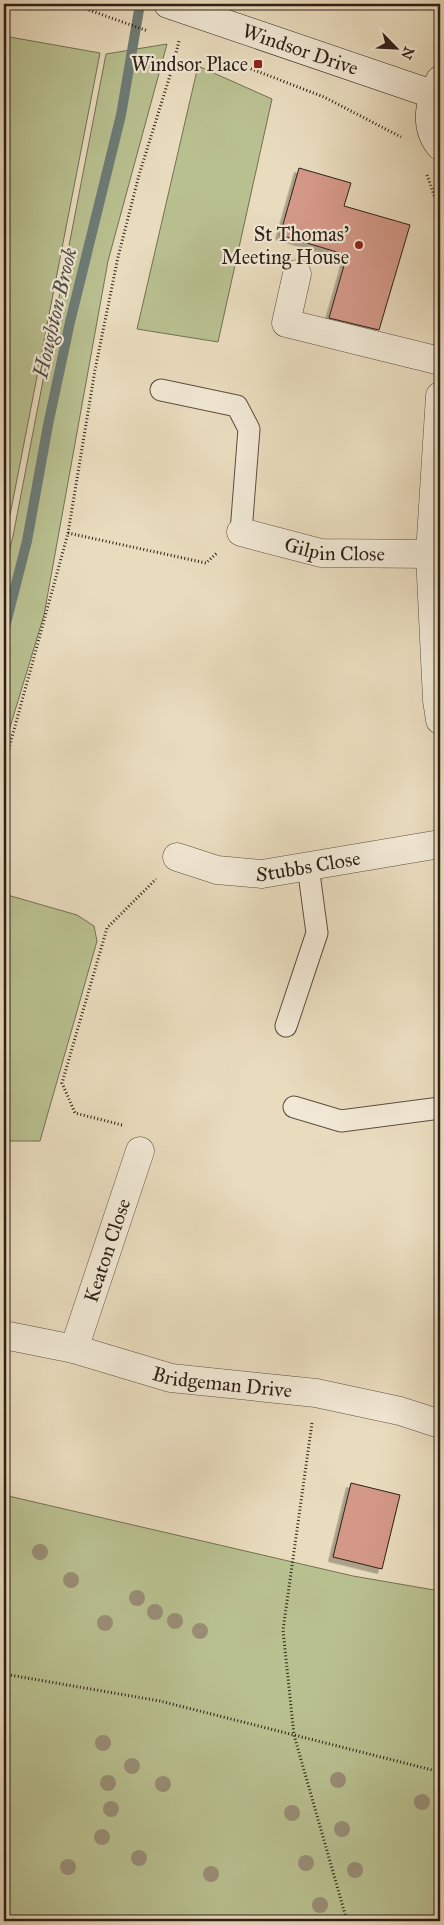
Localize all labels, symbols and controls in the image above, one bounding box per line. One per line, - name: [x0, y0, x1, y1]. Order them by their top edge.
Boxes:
- street label: Windsor Drive: [239, 18, 362, 80]
- north arrow: [372, 22, 422, 72]
- text: N: [397, 44, 418, 62]
- place label: Windsor Place: [131, 52, 248, 76]
- marker: Windsor Place: [252, 58, 264, 70]
- place label: St Thomas' Meeting House: [221, 222, 349, 270]
- marker: St Thomas' Meeting House: [353, 239, 365, 251]
- water label: Houghton Brook: [27, 245, 83, 382]
- street label: Gilpin Close: [282, 532, 385, 566]
- street label: Stubbs Close: [255, 846, 362, 886]
- street label: Keaton Close: [78, 1195, 135, 1305]
- street label: Bridgeman Drive: [149, 1361, 293, 1402]

